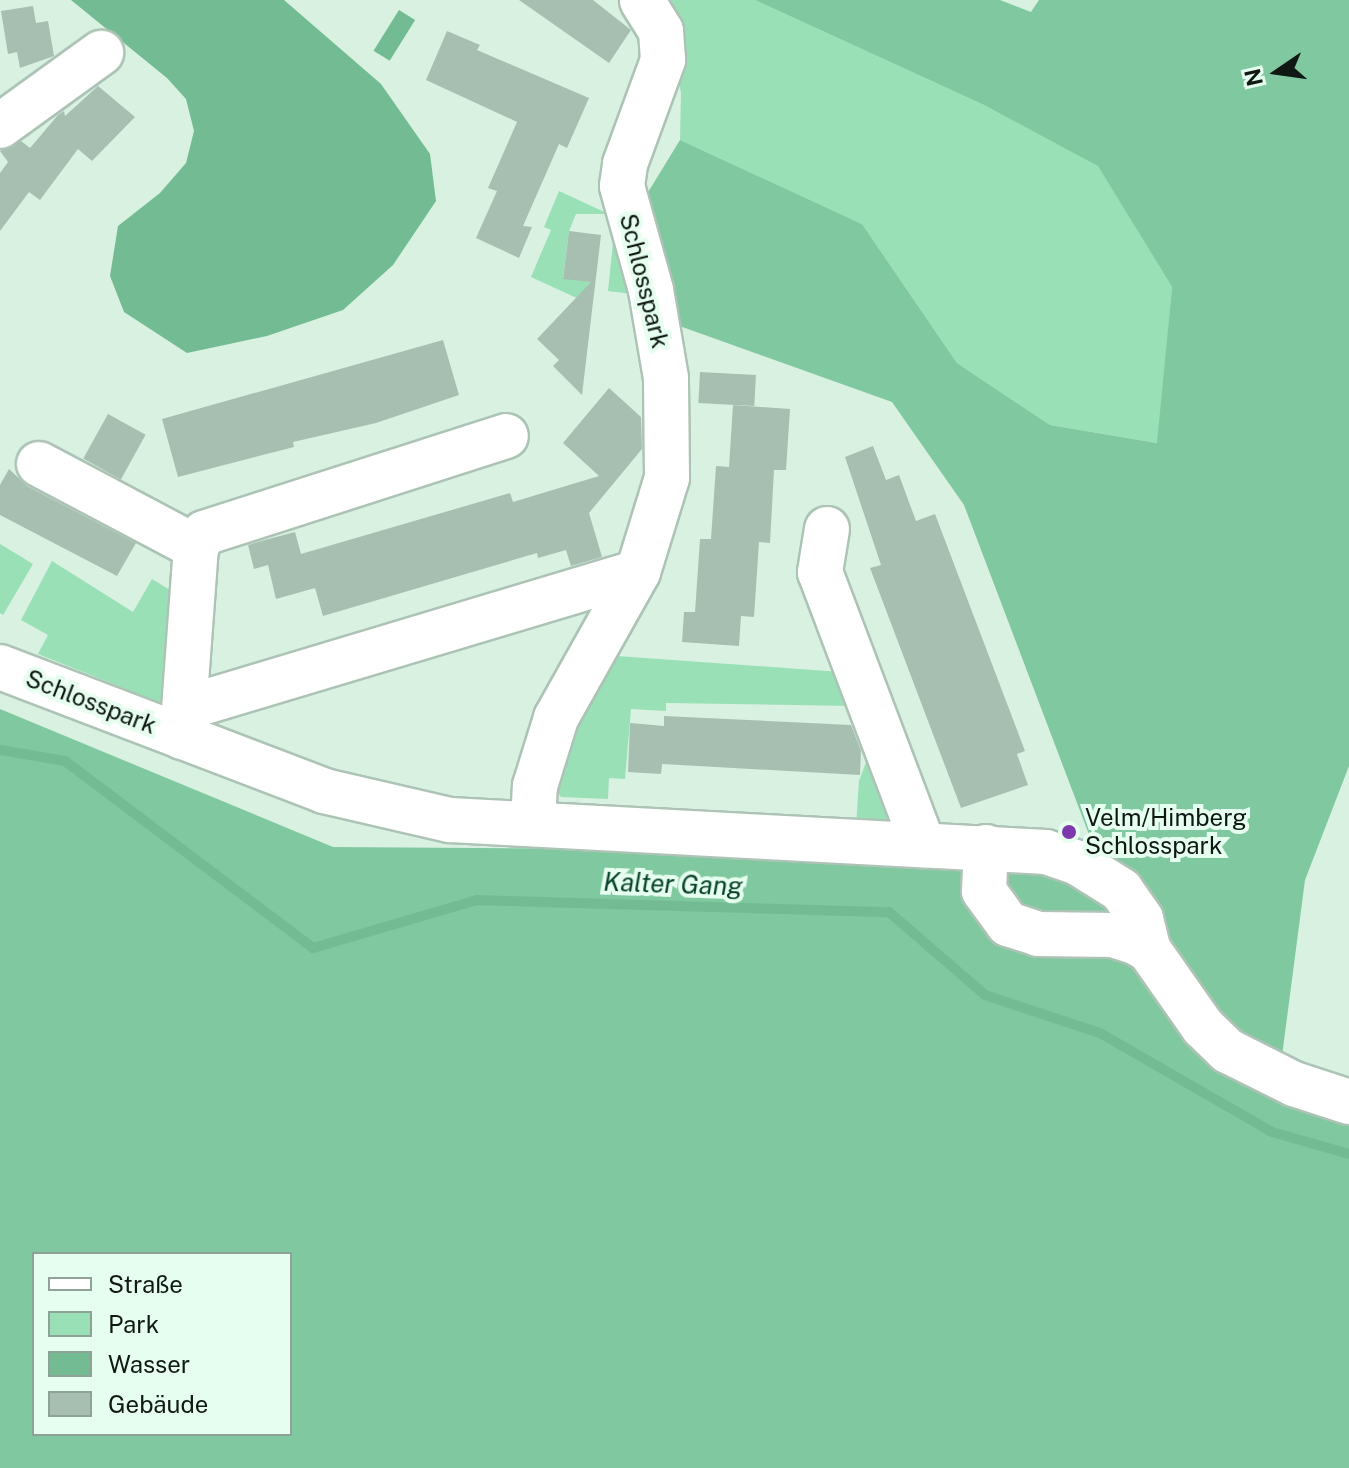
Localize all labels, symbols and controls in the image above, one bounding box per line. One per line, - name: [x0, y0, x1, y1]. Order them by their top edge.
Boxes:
- north arrow: [1237, 32, 1317, 112]
- text: N: [1239, 66, 1268, 89]
- street label: Schlosspark: [613, 211, 675, 351]
- street label: Schlosspark: [22, 664, 160, 740]
- place label: Velm/Himberg Schlosspark: [1085, 804, 1247, 860]
- marker: Velm/Himberg Schlosspark: [1060, 823, 1078, 841]
- water label: Kalter Gang: [603, 866, 743, 902]
- legend: [32, 1252, 292, 1436]
- text: Straße: [108, 1270, 183, 1298]
- text: Park: [108, 1310, 159, 1338]
- text: Wasser: [108, 1350, 190, 1378]
- text: Gebäude: [108, 1390, 208, 1418]

